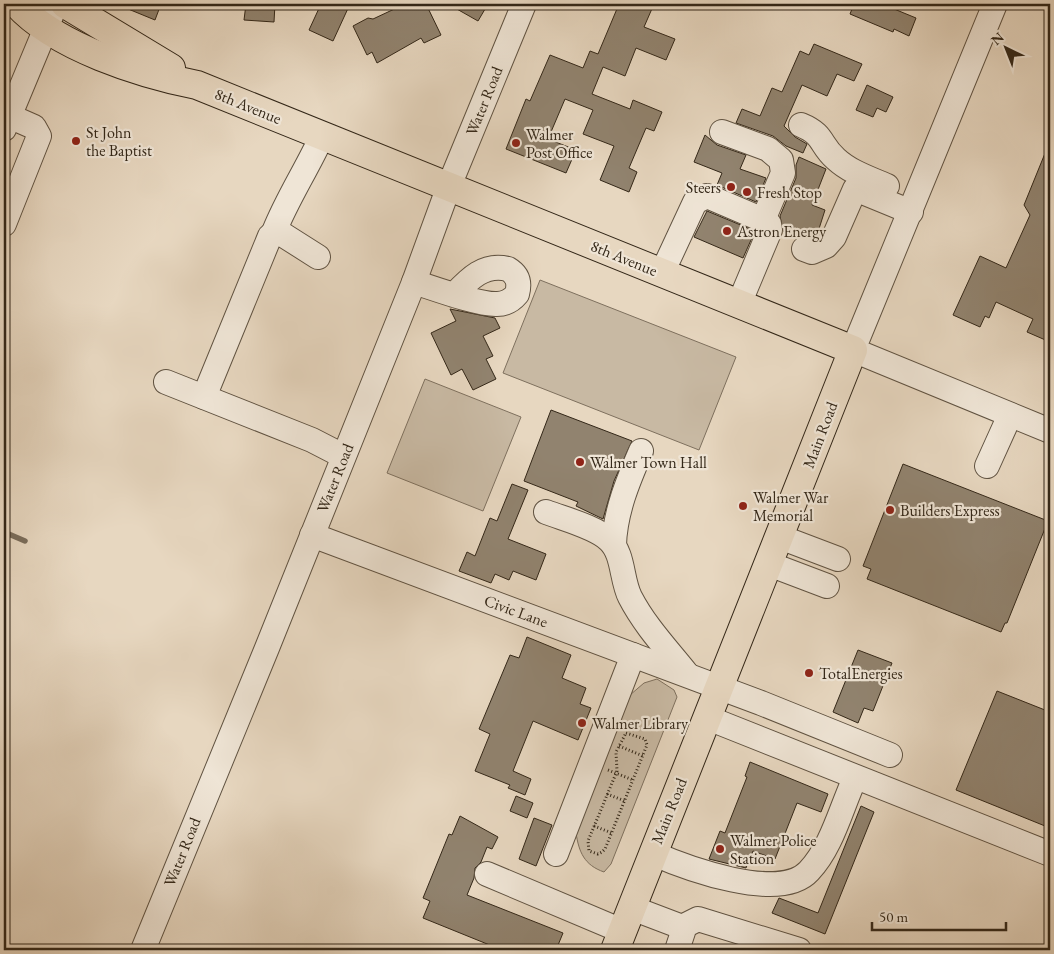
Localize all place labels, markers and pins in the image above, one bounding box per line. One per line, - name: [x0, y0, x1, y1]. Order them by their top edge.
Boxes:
- place label: St John the Baptist: [86, 122, 152, 161]
- place label: Walmer Post Office: [526, 124, 592, 163]
- marker: St John the Baptist: [70, 135, 82, 147]
- marker: Walmer Post Office: [510, 137, 522, 149]
- place label: Steers: [686, 177, 721, 198]
- marker: Steers: [725, 181, 737, 193]
- place label: Fresh Stop: [757, 182, 822, 203]
- marker: Fresh Stop: [741, 186, 753, 198]
- place label: Astron Energy: [736, 221, 827, 242]
- marker: Astron Energy: [721, 225, 733, 237]
- place label: Walmer Town Hall: [590, 452, 707, 473]
- marker: Walmer Town Hall: [574, 456, 586, 468]
- place label: Walmer War Memorial: [753, 487, 829, 526]
- marker: Walmer War Memorial: [737, 500, 749, 512]
- place label: Builders Express: [900, 500, 1000, 521]
- marker: Builders Express: [884, 504, 896, 516]
- place label: TotalEnergies: [819, 663, 903, 684]
- marker: TotalEnergies: [803, 667, 815, 679]
- place label: Walmer Library: [592, 713, 689, 734]
- marker: Walmer Library: [576, 717, 588, 729]
- place label: Walmer Police Station: [730, 830, 816, 869]
- marker: Walmer Police Station: [714, 843, 726, 855]

